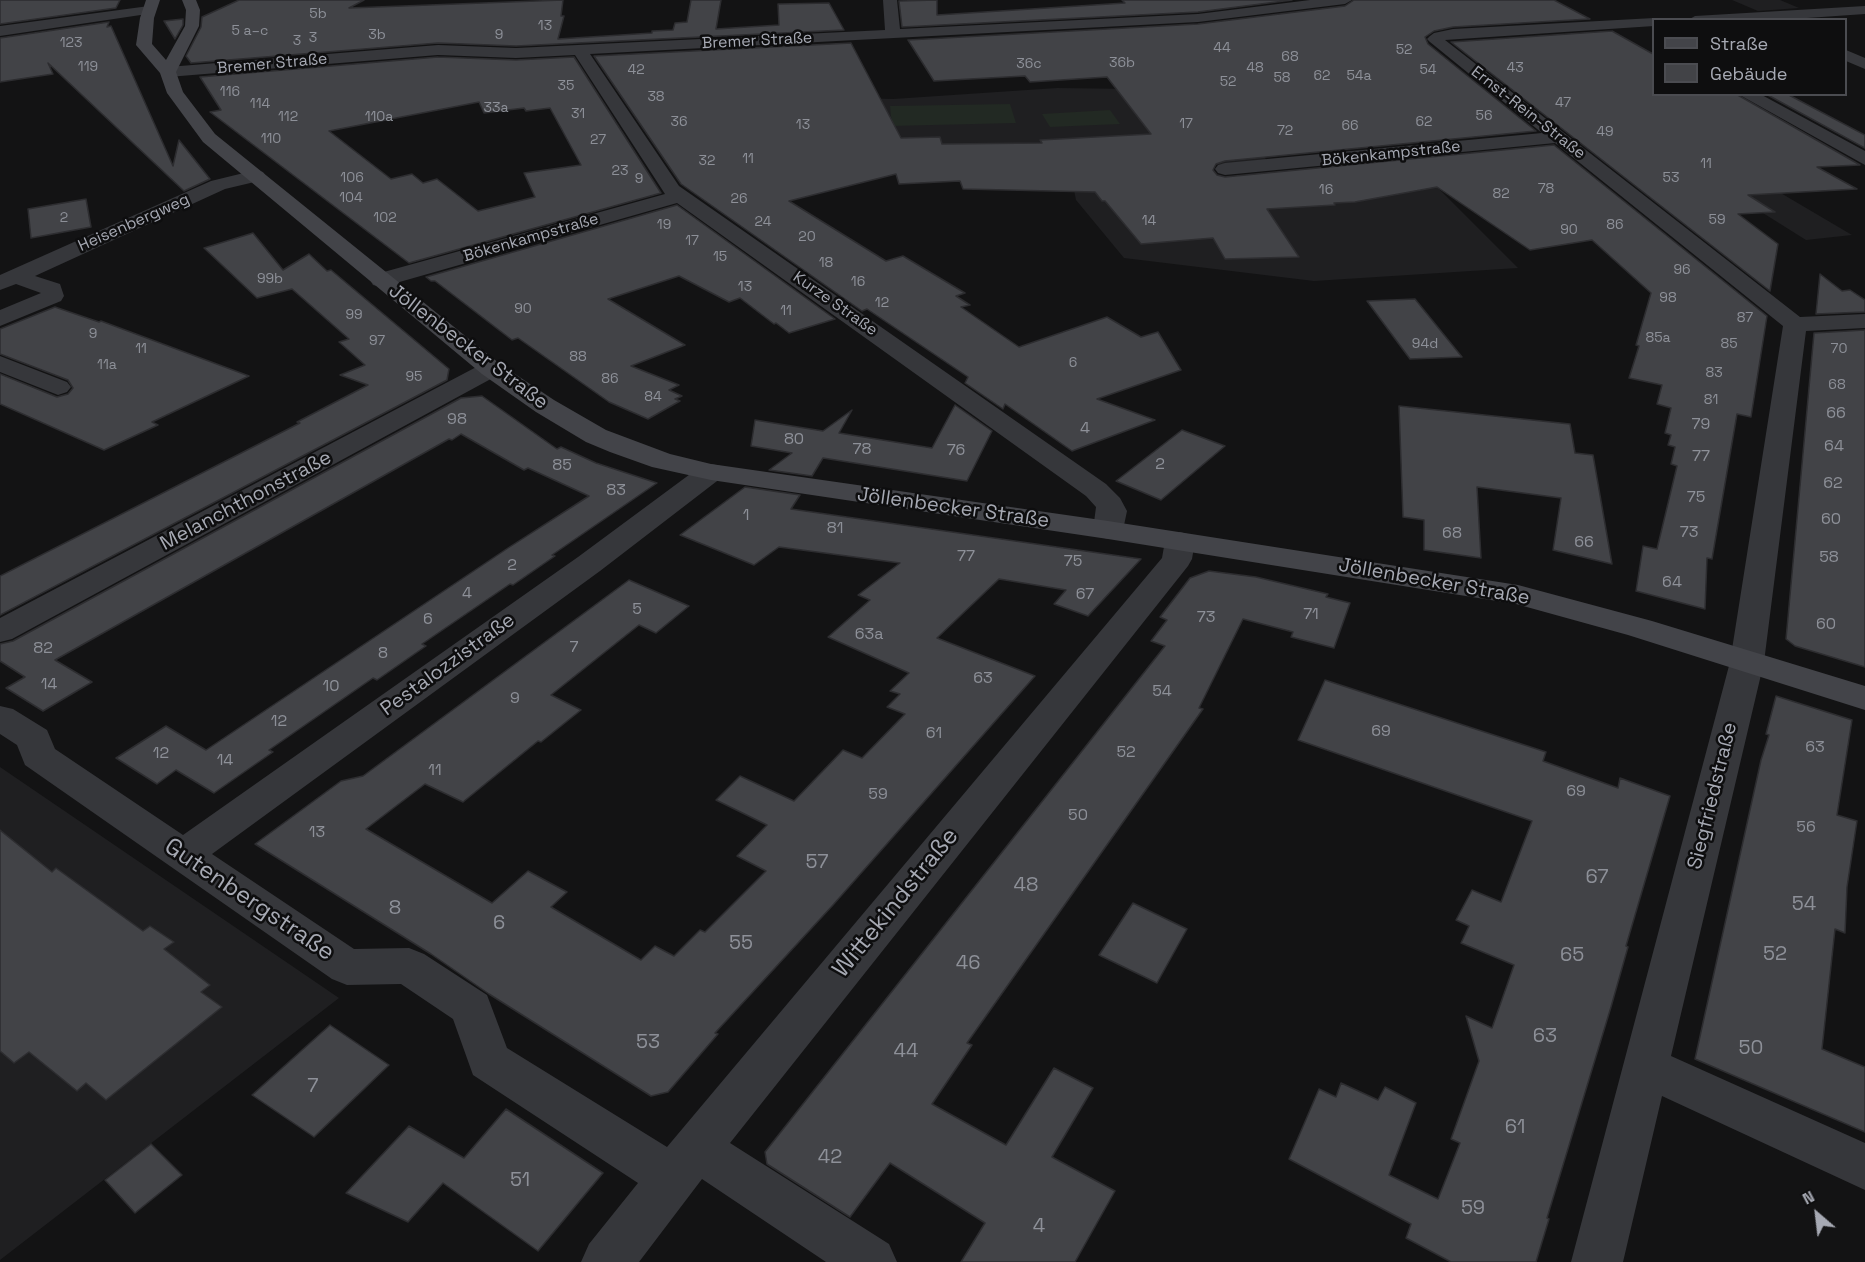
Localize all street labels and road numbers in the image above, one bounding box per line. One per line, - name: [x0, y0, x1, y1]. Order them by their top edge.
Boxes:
- street label: Bremer Straße: [701, 29, 813, 53]
- street label: Bremer Straße: [216, 50, 328, 78]
- street label: Ernst-Rein-Straße: [1467, 62, 1589, 164]
- street label: Bökenkampstraße: [1321, 137, 1461, 171]
- street label: Heisenbergweg: [75, 190, 193, 256]
- street label: Bökenkampstraße: [461, 210, 601, 266]
- street label: Kurze Straße: [789, 268, 881, 340]
- street label: Jöllenbecker Straße: [383, 279, 553, 415]
- street label: Melanchthonstraße: [156, 446, 336, 556]
- street label: Jöllenbecker Straße: [855, 483, 1051, 533]
- street label: Jöllenbecker Straße: [1337, 553, 1531, 611]
- street label: Pestalozzistraße: [376, 608, 520, 722]
- street label: Siegfriedstraße: [1683, 720, 1743, 872]
- street label: Wittekindstraße: [827, 822, 965, 984]
- street label: Gutenbergstraße: [159, 832, 339, 968]

